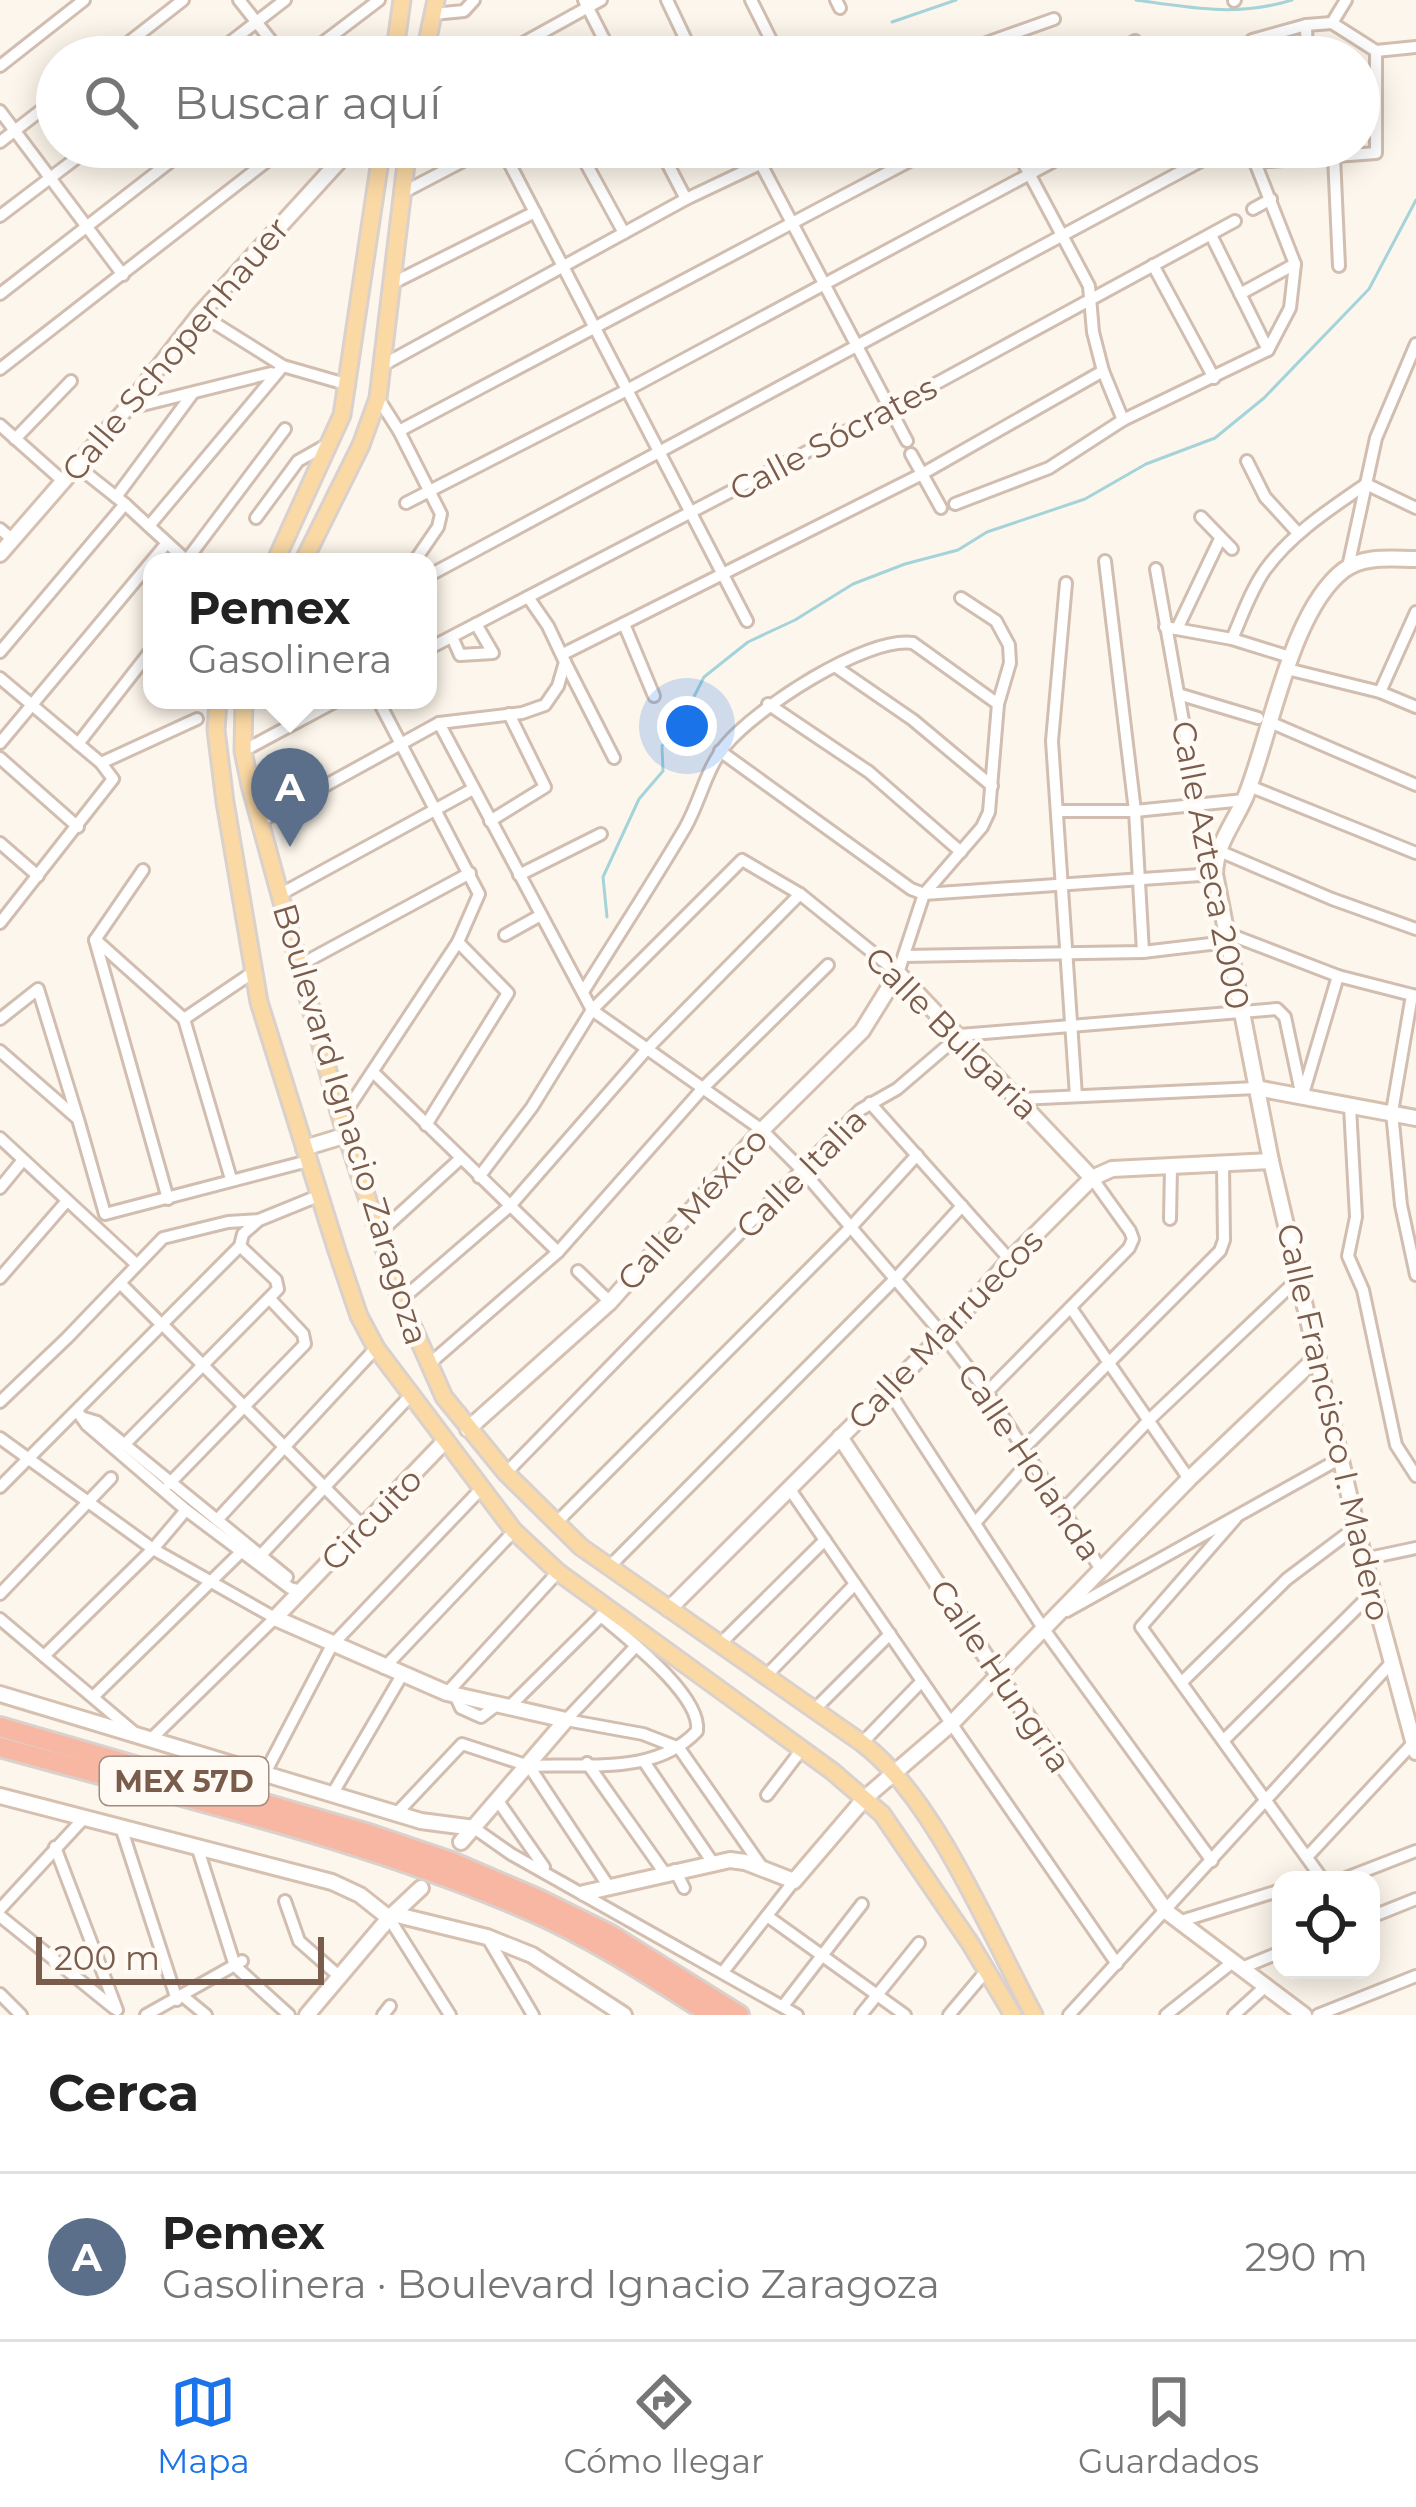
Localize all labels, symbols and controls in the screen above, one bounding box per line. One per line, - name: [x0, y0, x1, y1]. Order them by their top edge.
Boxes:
- search box: [36, 36, 1380, 168]
- icon: search: [78, 69, 144, 135]
- text: Buscar aquí: [174, 75, 441, 130]
- street label: Calle Schopenhauer: [53, 209, 297, 489]
- street label: Calle Sócrates: [723, 367, 943, 509]
- popup: [143, 553, 437, 709]
- text: Pemex: [188, 580, 350, 635]
- text: Gasolinera: [188, 635, 392, 683]
- your location: [657, 696, 717, 756]
- street label: Calle Azteca 2000: [1163, 717, 1259, 1013]
- pin: A: [251, 748, 329, 847]
- street label: Boulevard Ignacio Zaragoza: [265, 899, 437, 1349]
- street label: Calle Bulgaria: [857, 938, 1047, 1128]
- street label: Calle Italia: [727, 1099, 875, 1247]
- street label: Calle México: [608, 1119, 776, 1299]
- street label: Calle Francisco I. Madero: [1269, 1219, 1399, 1625]
- street label: Calle Marruecos: [839, 1220, 1051, 1438]
- street label: Calle Holanda: [949, 1356, 1111, 1568]
- street label: Circuito: [312, 1459, 430, 1579]
- street label: Calle Hungria: [922, 1572, 1080, 1780]
- road number: MEX 57D: [100, 1757, 268, 1805]
- map controls: [1272, 1871, 1380, 1979]
- button: locate: [1272, 1871, 1380, 1979]
- scale bar: [36, 1931, 324, 1984]
- text: 200 m: [54, 1938, 160, 1978]
- text: Cerca: [48, 2062, 199, 2124]
- text: Pemex: [162, 2205, 325, 2260]
- text: A: [72, 2233, 102, 2281]
- text: 290 m: [1245, 2233, 1368, 2281]
- text: Gasolinera · Boulevard Ignacio Zaragoza: [162, 2260, 940, 2308]
- tab: Mapa: [157, 2369, 250, 2481]
- tab: Cómo llegar: [564, 2369, 764, 2481]
- tab: Guardados: [1078, 2369, 1259, 2481]

